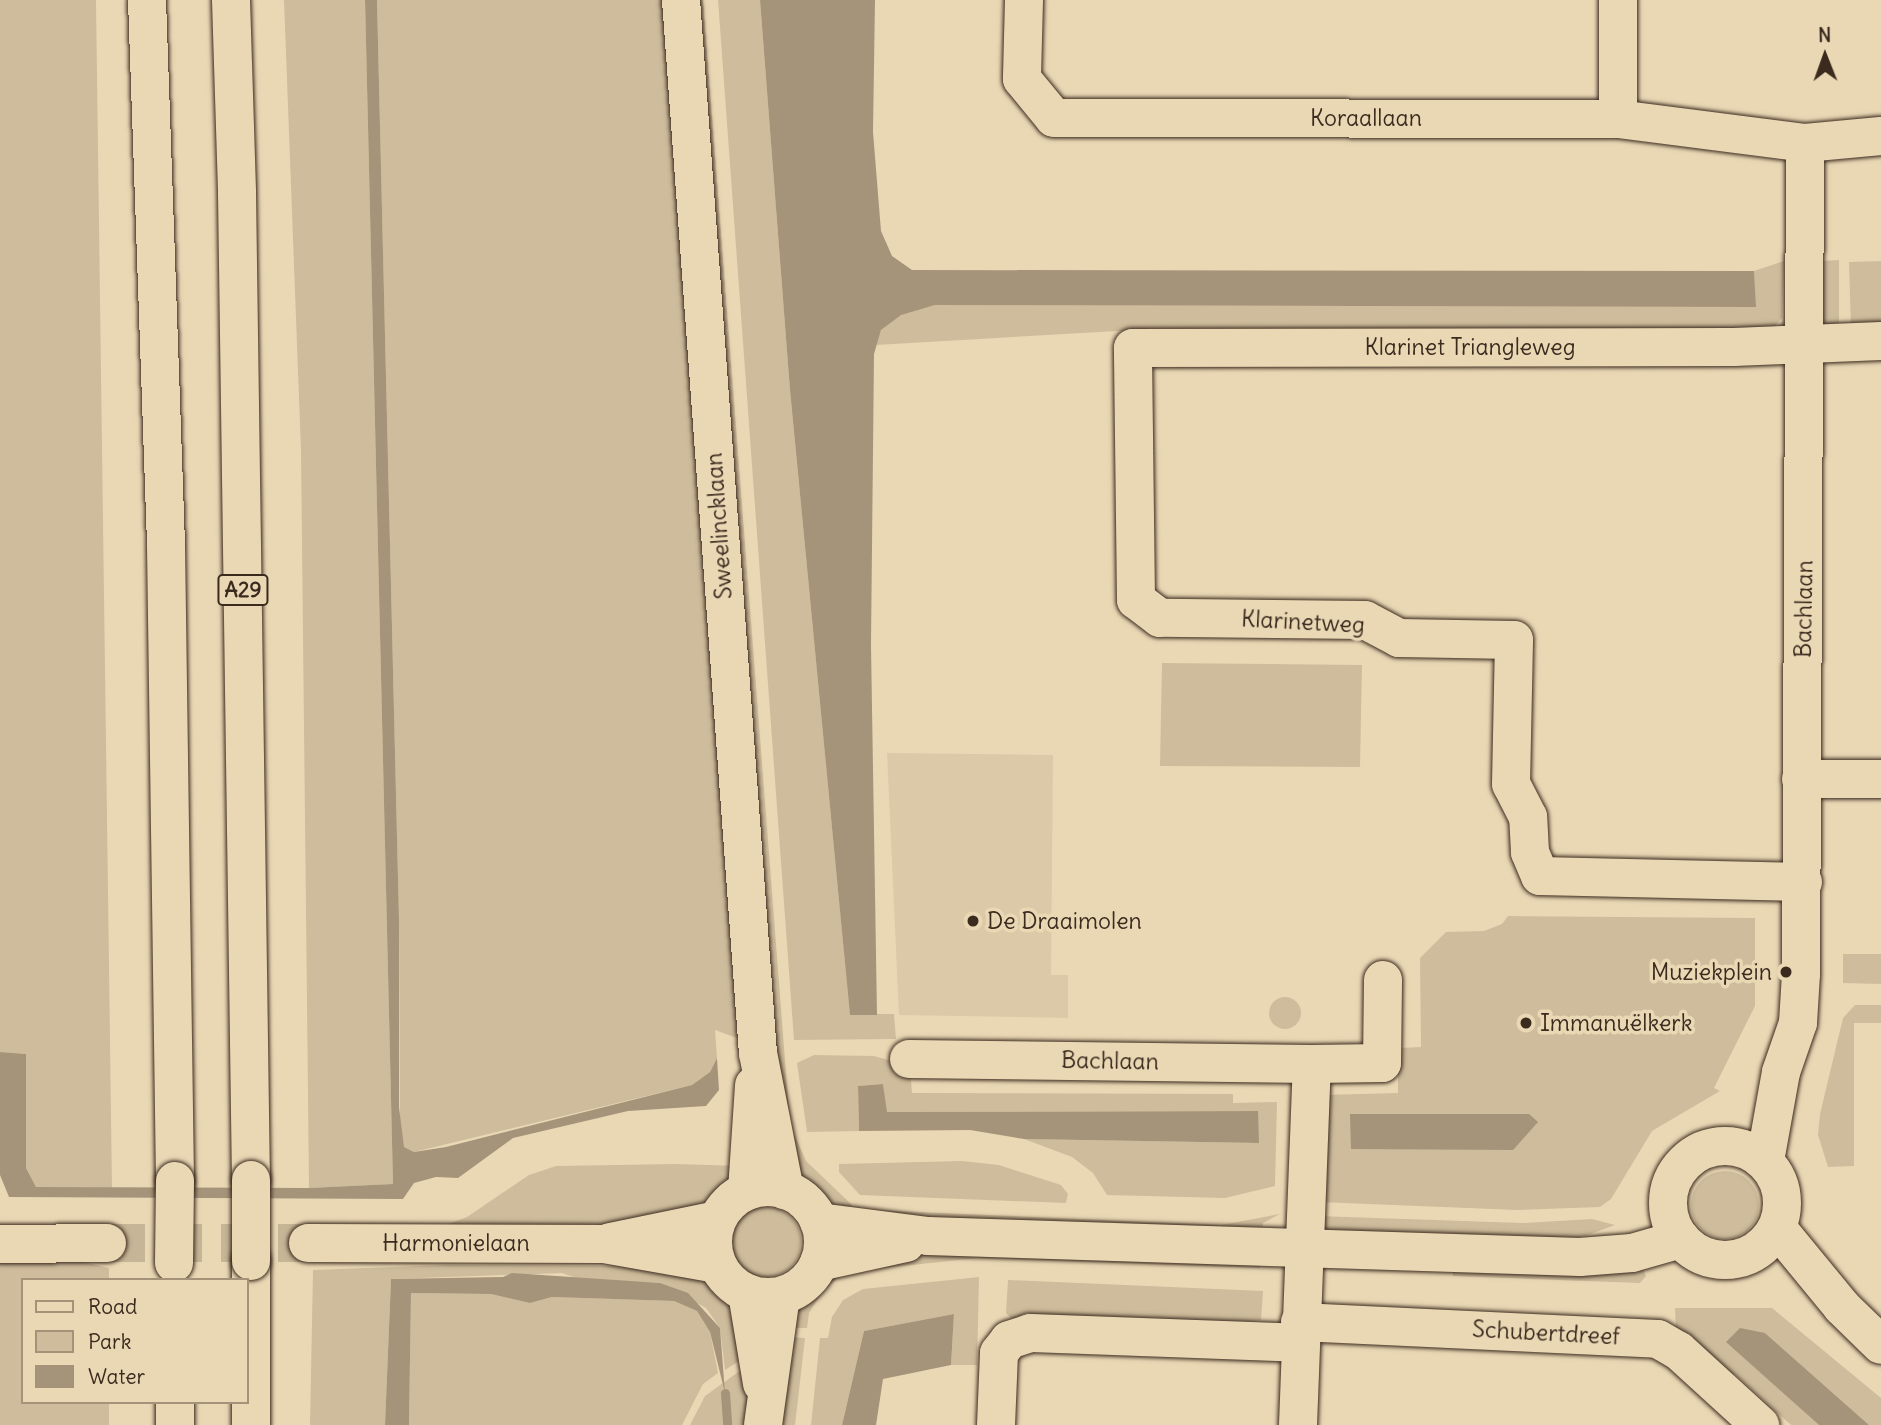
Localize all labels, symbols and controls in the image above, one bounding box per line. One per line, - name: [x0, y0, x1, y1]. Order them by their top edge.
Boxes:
- north arrow: [1790, 21, 1860, 91]
- text: N: [1818, 23, 1831, 47]
- street label: Koraallaan: [1310, 104, 1422, 132]
- street label: Klarinet Triangleweg: [1364, 333, 1576, 361]
- street label: Sweelincklaan: [700, 452, 738, 600]
- street label: Bachlaan: [1789, 560, 1819, 658]
- road number: A29: [217, 572, 269, 608]
- street label: Klarinetweg: [1240, 605, 1366, 639]
- place label: De Draaimolen: [987, 907, 1142, 935]
- marker: De Draaimolen: [965, 913, 981, 929]
- place label: Muziekplein: [1651, 958, 1772, 986]
- marker: Muziekplein: [1778, 964, 1794, 980]
- place label: Immanuëlkerk: [1540, 1009, 1692, 1037]
- marker: Immanuëlkerk: [1518, 1015, 1534, 1031]
- street label: Bachlaan: [1061, 1046, 1159, 1076]
- street label: Harmonielaan: [382, 1229, 530, 1257]
- legend: [21, 1278, 248, 1404]
- text: Road: [88, 1293, 137, 1320]
- street label: Schubertdreef: [1471, 1315, 1621, 1351]
- text: Park: [88, 1328, 131, 1355]
- text: Water: [88, 1363, 145, 1390]

